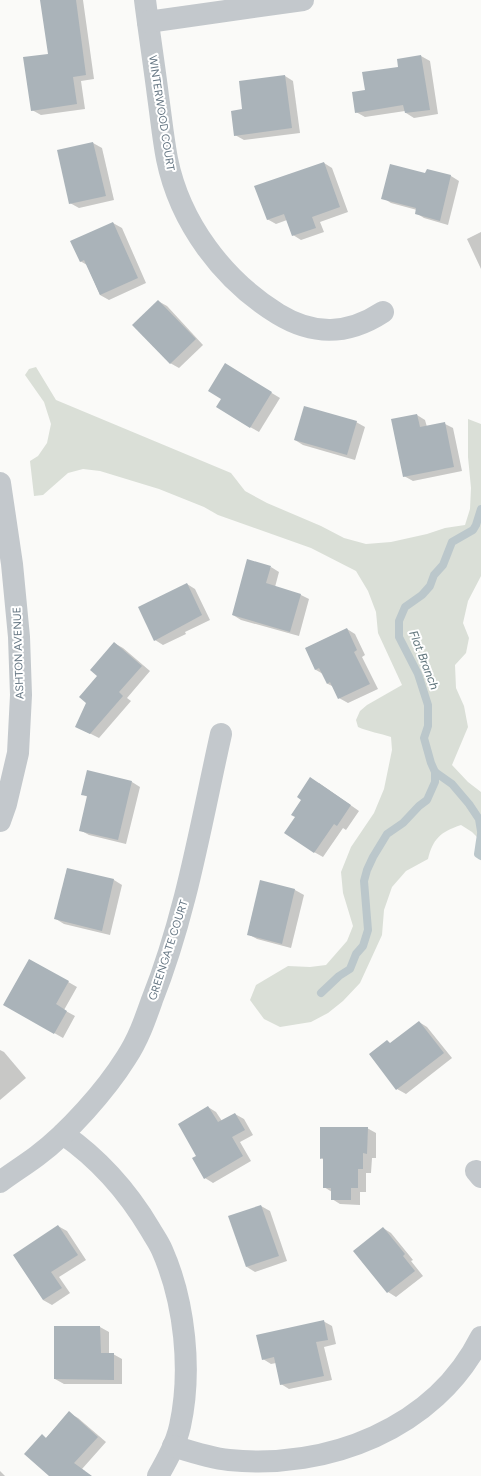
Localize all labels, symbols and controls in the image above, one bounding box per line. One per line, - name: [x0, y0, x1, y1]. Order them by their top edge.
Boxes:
- street label: WINTERWOOD COURT: [146, 54, 177, 172]
- street label: ASHTON AVENUE: [10, 607, 27, 699]
- water label: Flat Branch: [406, 628, 442, 692]
- street label: GREENGATE COURT: [146, 898, 191, 1002]

